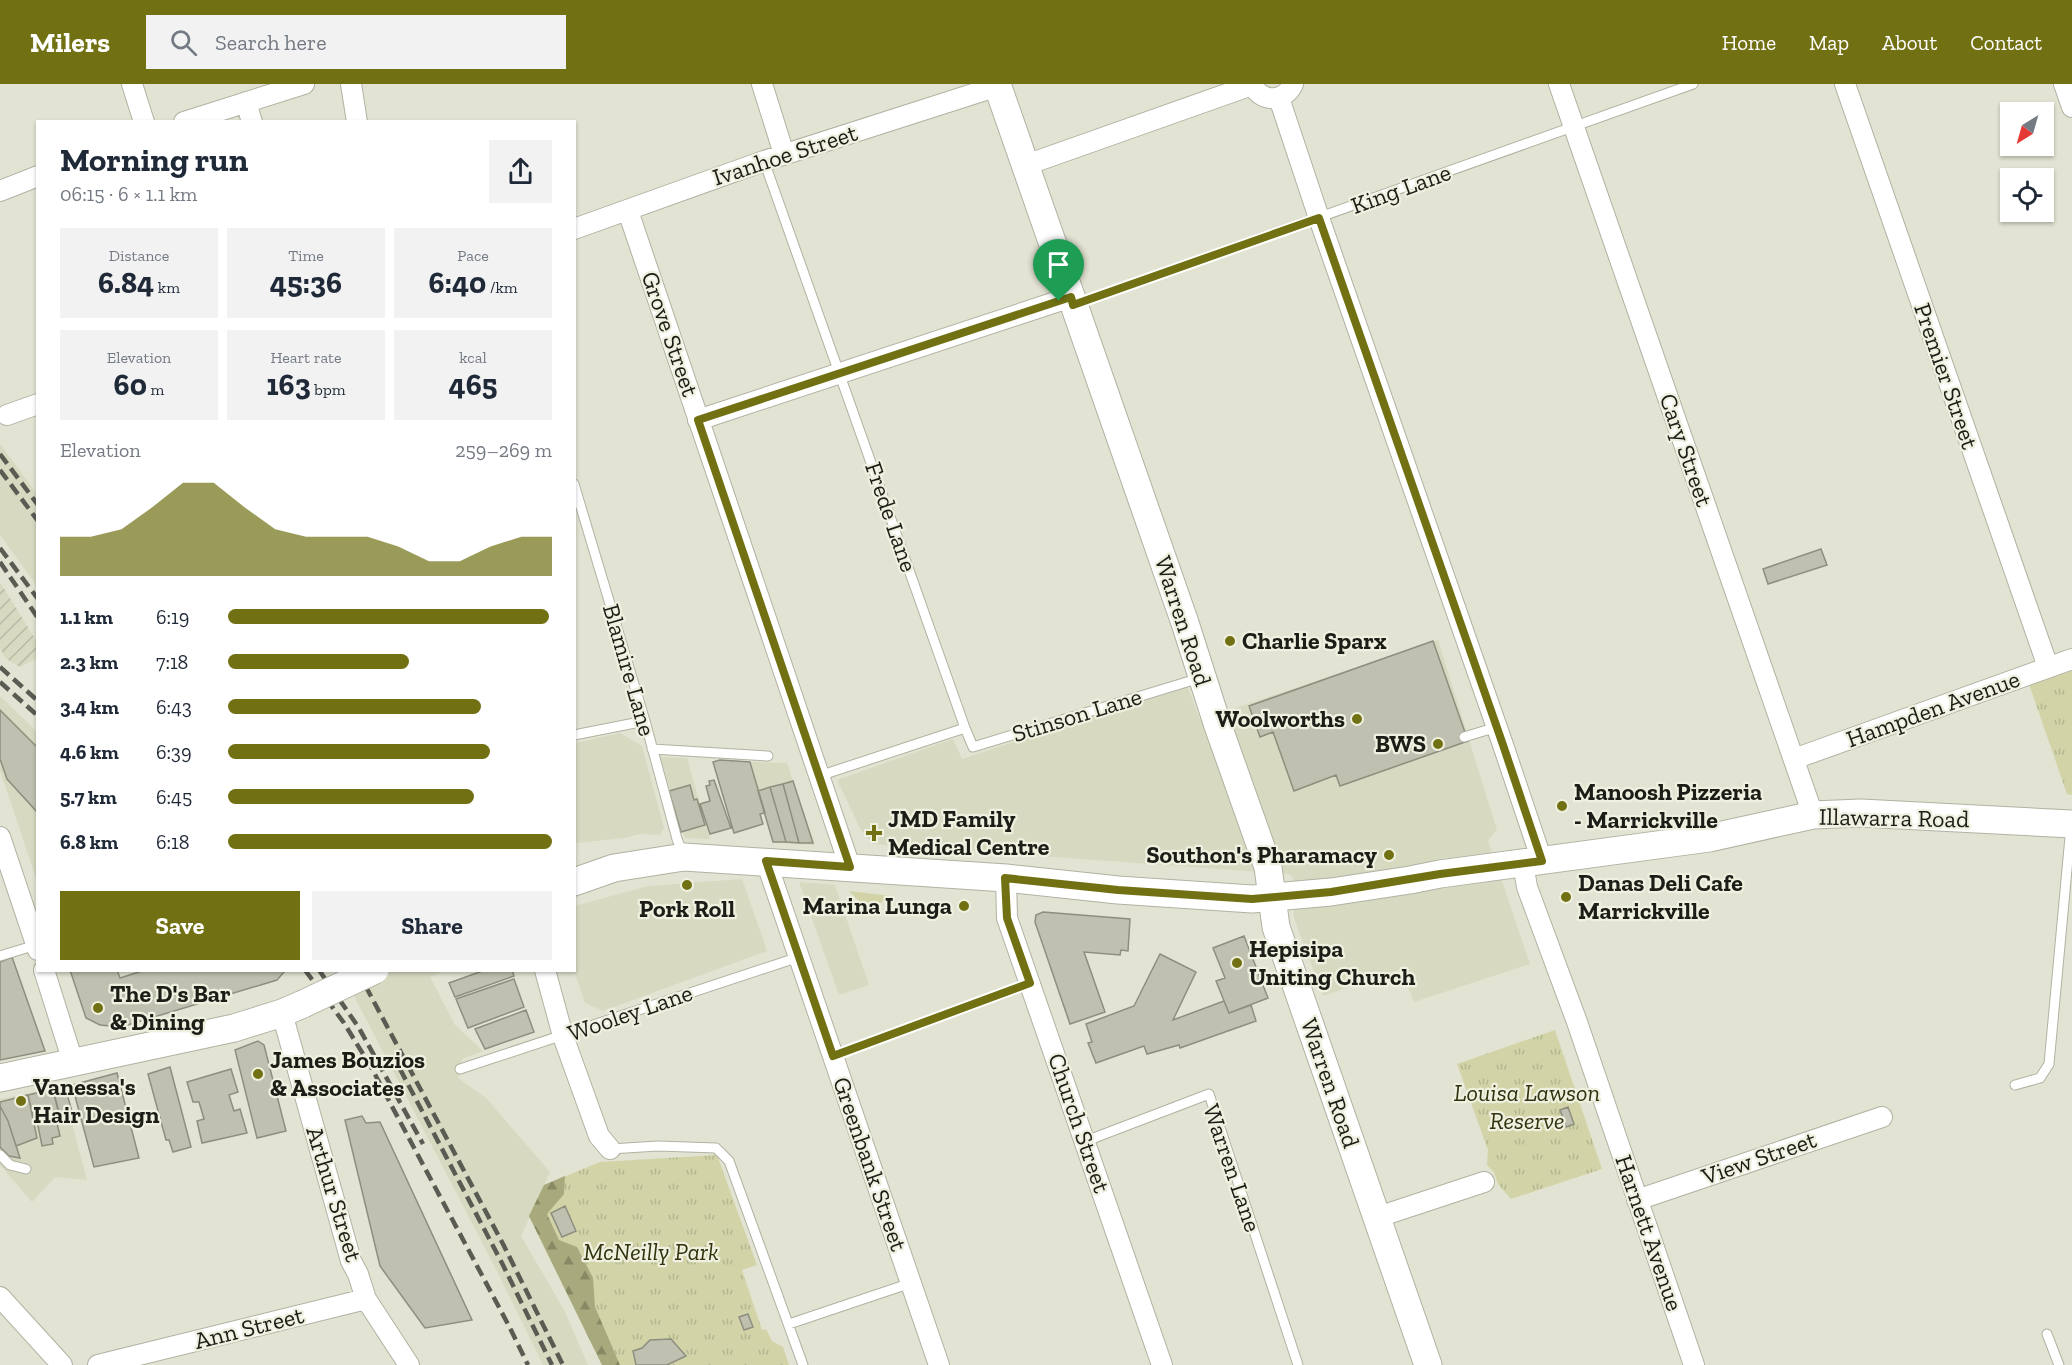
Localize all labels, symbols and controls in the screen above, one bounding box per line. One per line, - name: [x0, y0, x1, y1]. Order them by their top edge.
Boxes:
- search box: [146, 15, 566, 69]
- text: Milers: [30, 26, 110, 59]
- icon: search: [167, 26, 200, 59]
- text: Search here: [215, 29, 327, 56]
- text: Home: [1722, 30, 1776, 55]
- text: Map: [1809, 30, 1849, 55]
- text: About: [1882, 30, 1937, 55]
- text: Contact: [1970, 30, 2042, 55]
- north arrow: [2000, 102, 2054, 156]
- map controls: [2000, 102, 2054, 222]
- street label: Ivanhoe Street: [709, 118, 861, 192]
- text: Morning run: [60, 140, 248, 179]
- button: share: [489, 140, 552, 203]
- street label: King Lane: [1347, 157, 1455, 220]
- button: locate: [2000, 168, 2054, 222]
- text: 06:15 · 6 × 1.1 km: [60, 182, 197, 206]
- pin: [1033, 239, 1084, 301]
- text: Distance: [109, 246, 169, 265]
- text: Time: [288, 246, 324, 265]
- text: Pace: [457, 246, 489, 265]
- icon: arrive: [1042, 248, 1075, 281]
- text: 6.84: [98, 265, 154, 301]
- text: 45:36: [270, 265, 342, 301]
- text: 6:40: [428, 265, 486, 301]
- street label: Grove Street: [636, 267, 705, 400]
- text: km: [154, 278, 180, 297]
- text: /km: [486, 278, 518, 297]
- street label: Premier Street: [1908, 299, 1985, 453]
- text: Elevation: [107, 348, 171, 367]
- text: Heart rate: [270, 348, 342, 367]
- text: kcal: [459, 348, 487, 367]
- text: 60: [114, 367, 147, 403]
- text: 163: [267, 367, 311, 403]
- text: 465: [449, 367, 497, 403]
- text: m: [147, 380, 164, 399]
- text: bpm: [311, 380, 346, 399]
- street label: Cary Street: [1654, 390, 1719, 510]
- text: Elevation: [60, 438, 141, 462]
- text: 259–269 m: [455, 438, 552, 462]
- street label: Frede Lane: [859, 458, 924, 576]
- street label: Warren Road: [1149, 552, 1218, 690]
- street label: Blamire Lane: [597, 600, 662, 739]
- text: 1.1 km: [60, 605, 113, 629]
- text: 6:19: [156, 605, 189, 629]
- place label: Charlie Sparx: [1242, 626, 1387, 655]
- marker: Charlie Sparx: [1223, 634, 1237, 648]
- text: 2.3 km: [60, 650, 118, 674]
- text: 7:18: [156, 650, 188, 674]
- street label: Hampden Avenue: [1842, 664, 2023, 753]
- street label: Stinson Lane: [1009, 681, 1145, 748]
- text: 3.4 km: [60, 695, 119, 719]
- text: 6:43: [156, 695, 192, 719]
- place label: Woolworths: [1215, 704, 1345, 733]
- marker: Woolworths: [1350, 712, 1364, 726]
- place label: BWS: [1375, 729, 1426, 758]
- marker: BWS: [1431, 737, 1445, 751]
- text: 4.6 km: [60, 740, 119, 764]
- text: 6:39: [156, 740, 192, 764]
- place label: Manoosh Pizzeria - Marrickville: [1574, 777, 1762, 834]
- text: 5.7 km: [60, 785, 117, 809]
- text: 6:45: [156, 785, 192, 809]
- marker: Manoosh Pizzeria - Marrickville: [1555, 799, 1569, 813]
- street label: Illawarra Road: [1819, 802, 1969, 833]
- place label: JMD Family Medical Centre: [888, 804, 1050, 861]
- marker: JMD Family Medical Centre: [865, 824, 883, 842]
- text: 6.8 km: [60, 830, 118, 854]
- text: 6:18: [156, 830, 190, 854]
- place label: Southon's Pharamacy: [1146, 840, 1377, 869]
- marker: Southon's Pharamacy: [1382, 848, 1396, 862]
- place label: Danas Deli Cafe Marrickville: [1578, 868, 1743, 925]
- marker: Pork Roll: [680, 878, 694, 892]
- marker: Danas Deli Cafe Marrickville: [1559, 890, 1573, 904]
- button: Save: [60, 891, 300, 960]
- button: Share: [312, 891, 552, 960]
- place label: Marina Lunga: [803, 891, 952, 920]
- place label: Pork Roll: [639, 894, 735, 923]
- marker: Marina Lunga: [957, 899, 971, 913]
- place label: Hepisipa Uniting Church: [1249, 934, 1415, 991]
- marker: Hepisipa Uniting Church: [1230, 956, 1244, 970]
- street label: Wooley Lane: [564, 978, 696, 1047]
- place label: The D's Bar & Dining: [110, 979, 231, 1036]
- marker: The D's Bar & Dining: [91, 1001, 105, 1015]
- street label: Warren Road: [1295, 1014, 1366, 1151]
- place label: James Bouzios & Associates: [270, 1045, 425, 1102]
- street label: Church Street: [1042, 1049, 1117, 1196]
- marker: James Bouzios & Associates: [251, 1067, 265, 1081]
- place label: Vanessa's Hair Design: [33, 1072, 159, 1129]
- street label: Greenbank Street: [827, 1073, 914, 1255]
- park label: Louisa Lawson Reserve: [1454, 1078, 1600, 1135]
- marker: Vanessa's Hair Design: [14, 1094, 28, 1108]
- street label: Warren Lane: [1197, 1100, 1268, 1236]
- street label: Arthur Street: [300, 1123, 369, 1265]
- street label: View Street: [1697, 1124, 1820, 1191]
- street label: Harnett Avenue: [1609, 1151, 1690, 1315]
- park label: McNeilly Park: [583, 1237, 719, 1266]
- street label: Ann Street: [191, 1300, 307, 1355]

